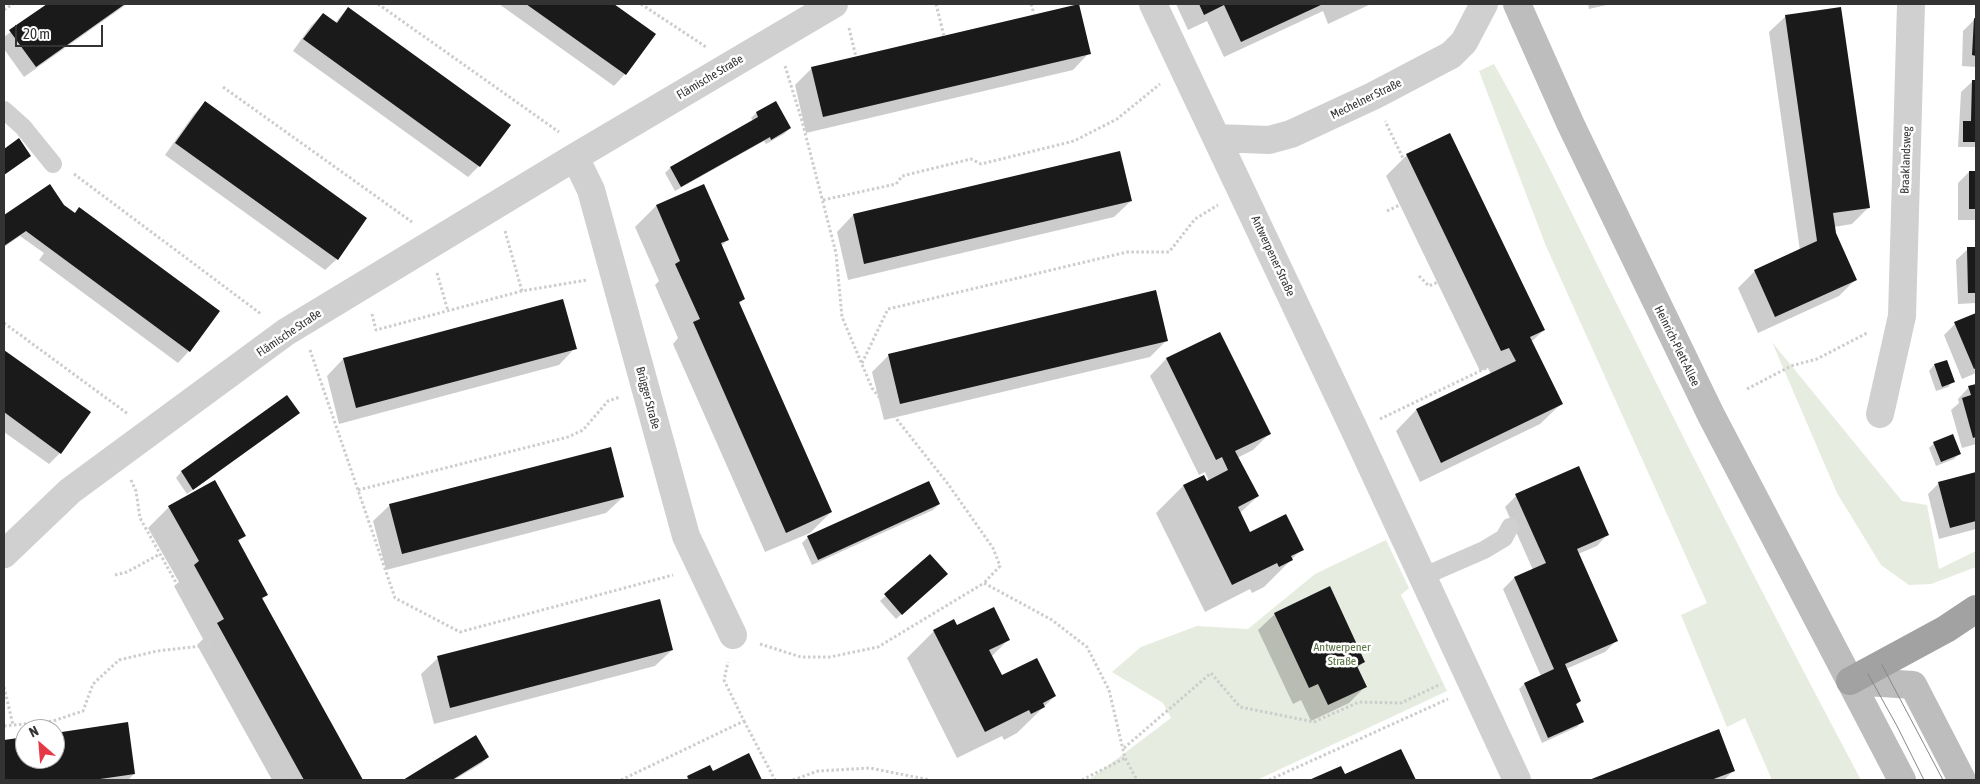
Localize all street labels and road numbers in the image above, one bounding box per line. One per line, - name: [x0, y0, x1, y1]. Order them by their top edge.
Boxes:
- street label: Flämische Straße: [674, 52, 746, 102]
- street label: Mechelner Straße: [1328, 76, 1404, 122]
- street label: Braaklandsweg: [1898, 126, 1914, 194]
- street label: Antwerpener Straße: [1248, 213, 1298, 299]
- street label: Heinrich-Plett-Allee: [1651, 303, 1703, 389]
- street label: Flämische Straße: [254, 306, 324, 360]
- street label: Brügger Straße: [633, 365, 663, 431]

